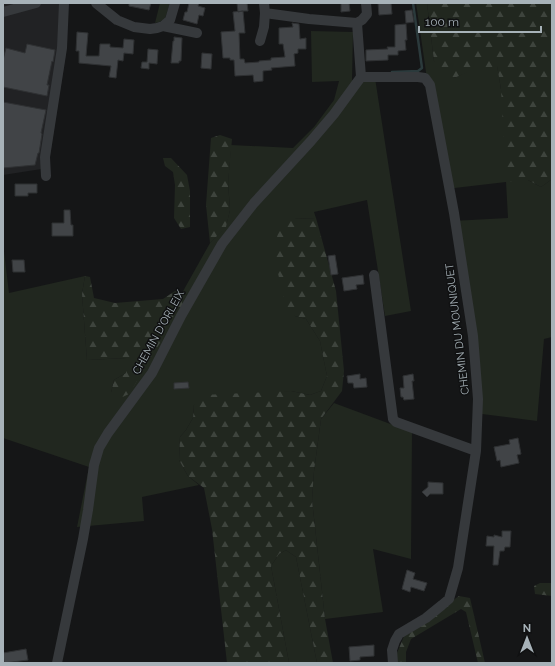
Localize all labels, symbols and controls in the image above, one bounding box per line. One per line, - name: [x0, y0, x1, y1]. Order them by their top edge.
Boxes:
- scale bar: [419, 8, 541, 34]
- text: 100 m: [425, 15, 459, 29]
- street label: CHEMIN DU MOUNIQUET: [443, 262, 472, 395]
- street label: CHEMIN D'ORLEIX: [130, 288, 187, 377]
- north arrow: [507, 618, 547, 658]
- text: N: [523, 622, 531, 635]

